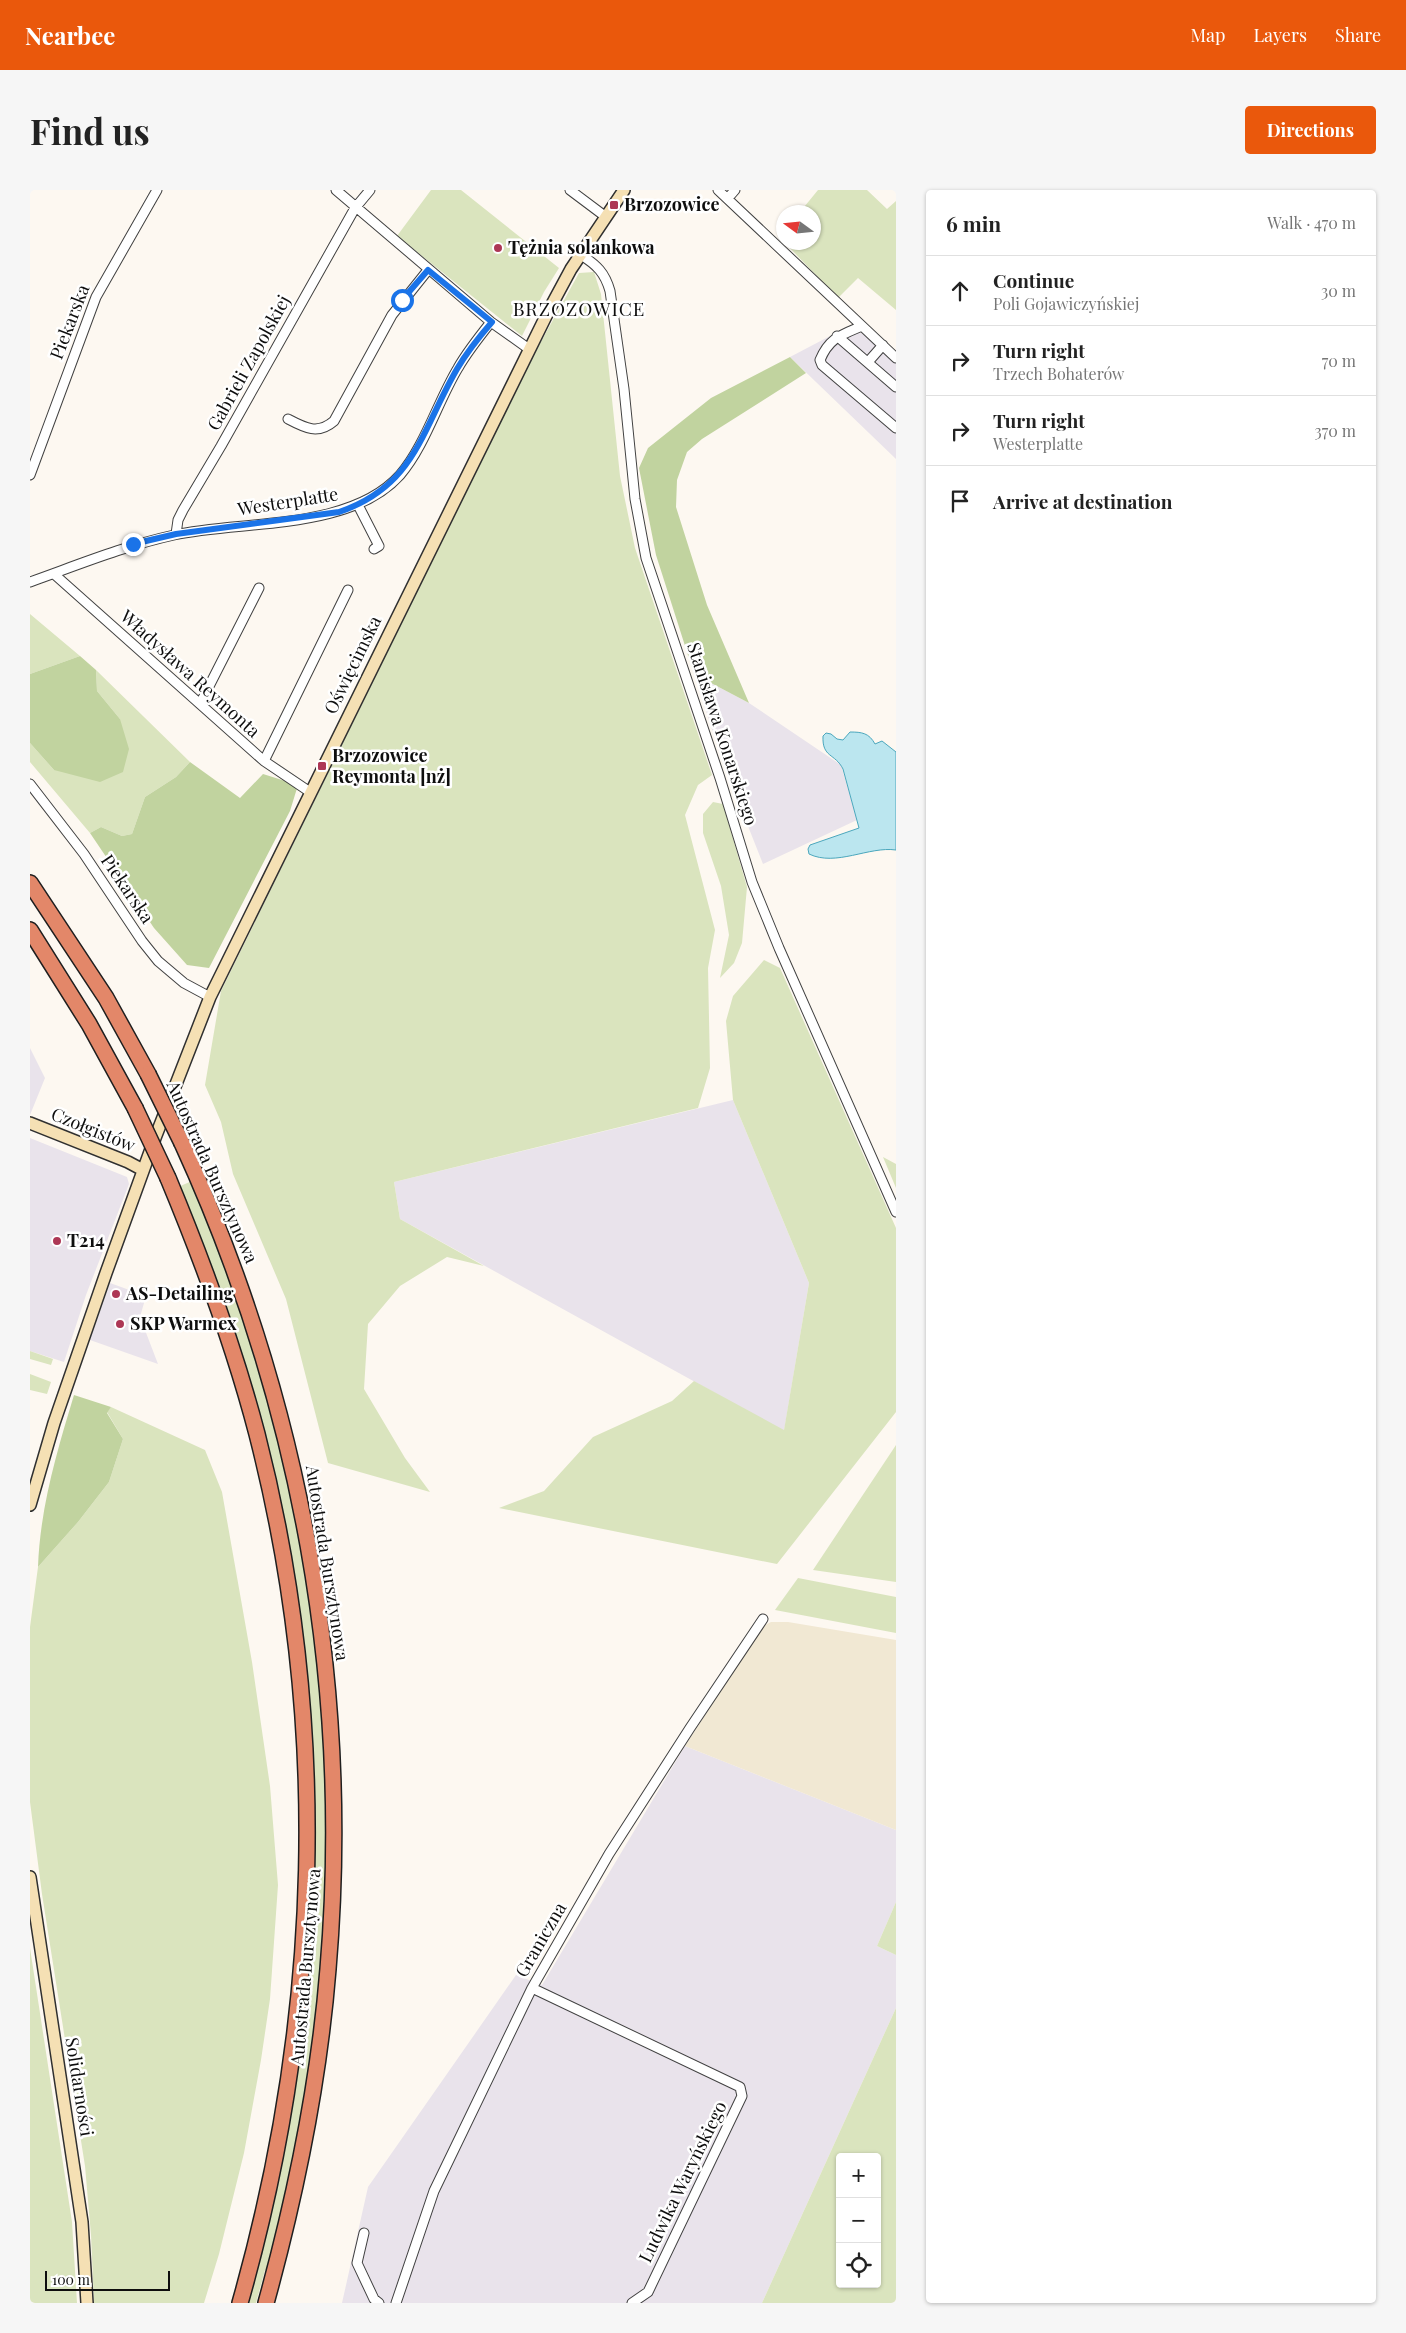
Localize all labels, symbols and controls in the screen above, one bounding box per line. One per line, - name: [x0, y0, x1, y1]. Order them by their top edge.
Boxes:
- text: Nearbee: [25, 19, 115, 51]
- text: Map: [1190, 23, 1225, 47]
- text: Layers: [1253, 23, 1307, 47]
- text: Share: [1335, 23, 1381, 47]
- button: Directions: [1245, 106, 1376, 154]
- text: Find us: [30, 107, 150, 154]
- place label: Brzozowice: [624, 192, 719, 216]
- marker: Brzozowice: [608, 199, 620, 211]
- north arrow: [776, 205, 821, 250]
- text: 6 min: [946, 209, 1001, 237]
- text: Walk · 470 m: [1267, 212, 1356, 233]
- place label: Tężnia solankowa: [508, 235, 655, 259]
- marker: Tężnia solankowa: [492, 242, 504, 254]
- text: Continue: [993, 267, 1074, 293]
- icon: ahead: [946, 277, 974, 305]
- text: 30 m: [1321, 280, 1356, 301]
- street label: Piekarska: [44, 281, 94, 363]
- route start: [391, 289, 414, 312]
- street label: Gabrieli Zapolskiej: [201, 291, 295, 434]
- text: Poli Gojawiczyńskiej: [993, 293, 1139, 314]
- district label: BRZOZOWICE: [513, 295, 645, 321]
- text: Turn right: [993, 337, 1085, 363]
- icon: right: [946, 347, 974, 375]
- text: 70 m: [1322, 350, 1356, 371]
- text: Trzech Bohaterów: [993, 363, 1124, 384]
- text: Turn right: [993, 407, 1085, 433]
- icon: right: [946, 417, 974, 445]
- text: 370 m: [1314, 420, 1356, 441]
- text: Westerplatte: [993, 433, 1083, 454]
- street label: Westerplatte: [235, 481, 340, 521]
- icon: arrive: [946, 487, 974, 515]
- text: Arrive at destination: [993, 488, 1173, 514]
- route end: [122, 533, 145, 556]
- street label: Władysława Reymonta: [115, 603, 266, 743]
- street label: Oświęcimska: [318, 611, 386, 718]
- street label: Stanisława Konarskiego: [682, 639, 764, 828]
- place label: Brzozowice Reymonta [nż]: [332, 743, 451, 788]
- marker: Brzozowice Reymonta [nż]: [316, 760, 328, 772]
- street label: Piekarska: [96, 849, 160, 928]
- street label: Autostrada Bursztynowa: [161, 1076, 264, 1267]
- street label: Czołgistów: [48, 1101, 139, 1157]
- place label: T214: [67, 1228, 105, 1252]
- marker: T214: [51, 1235, 63, 1247]
- place label: AS-Detailing: [125, 1281, 234, 1305]
- marker: AS-Detailing: [110, 1288, 122, 1300]
- place label: SKP Warmex: [130, 1311, 237, 1335]
- marker: SKP Warmex: [114, 1318, 126, 1330]
- street label: Autostrada Bursztynowa: [301, 1462, 355, 1662]
- street label: Autostrada Bursztynowa: [284, 1867, 326, 2067]
- street label: Graniczna: [509, 1898, 571, 1981]
- street label: Solidarności: [60, 2036, 100, 2138]
- street label: Ludwika Waryńskiego: [633, 2097, 732, 2266]
- map controls: [836, 2153, 881, 2288]
- button: +: [836, 2153, 881, 2198]
- button: −: [836, 2198, 881, 2243]
- button: locate: [836, 2243, 881, 2288]
- scale bar: [45, 2268, 170, 2291]
- text: 100 m: [52, 2270, 90, 2289]

